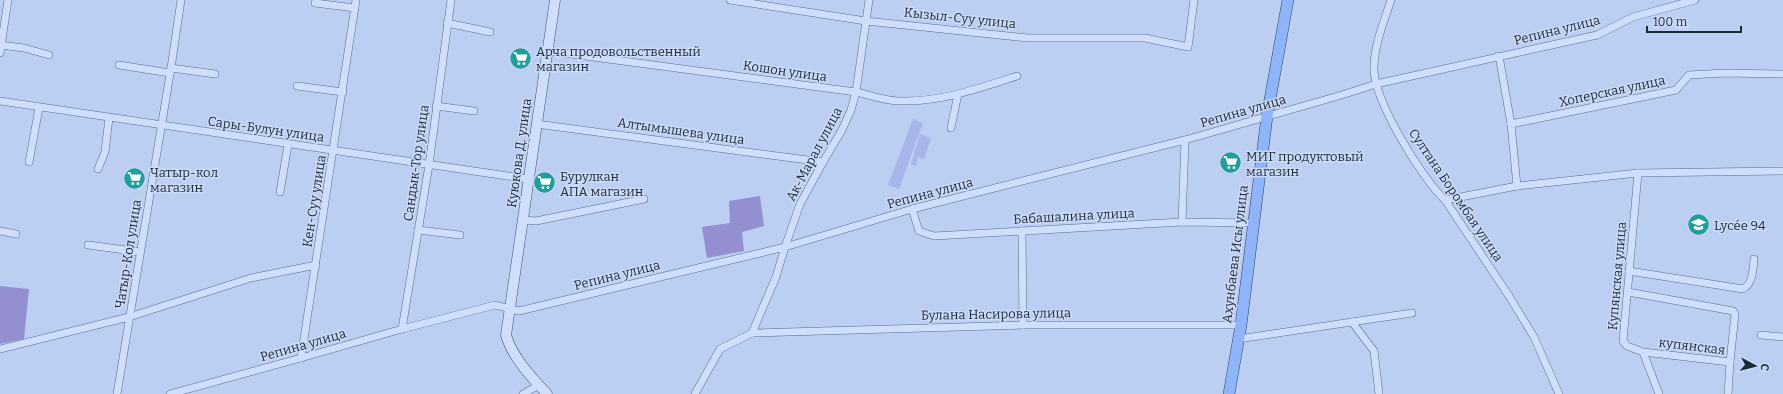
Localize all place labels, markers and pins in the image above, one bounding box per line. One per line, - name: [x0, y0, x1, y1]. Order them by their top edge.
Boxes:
- place label: Арча продовольственный магазин: [536, 44, 701, 74]
- supermarket icon: Арча продовольственный магазин: [508, 45, 534, 71]
- place label: МИГ продуктовый магазин: [1246, 149, 1364, 179]
- supermarket icon: МИГ продуктовый магазин: [1218, 150, 1244, 176]
- place label: Чатыр-кол магазин: [150, 165, 218, 195]
- supermarket icon: Чатыр-кол магазин: [122, 166, 148, 192]
- place label: Бурулкан АПА магазин: [560, 169, 644, 199]
- supermarket icon: Бурулкан АПА магазин: [531, 170, 557, 196]
- school or university icon: Lycée 94: [1685, 212, 1711, 238]
- place label: Lycée 94: [1714, 218, 1766, 233]

